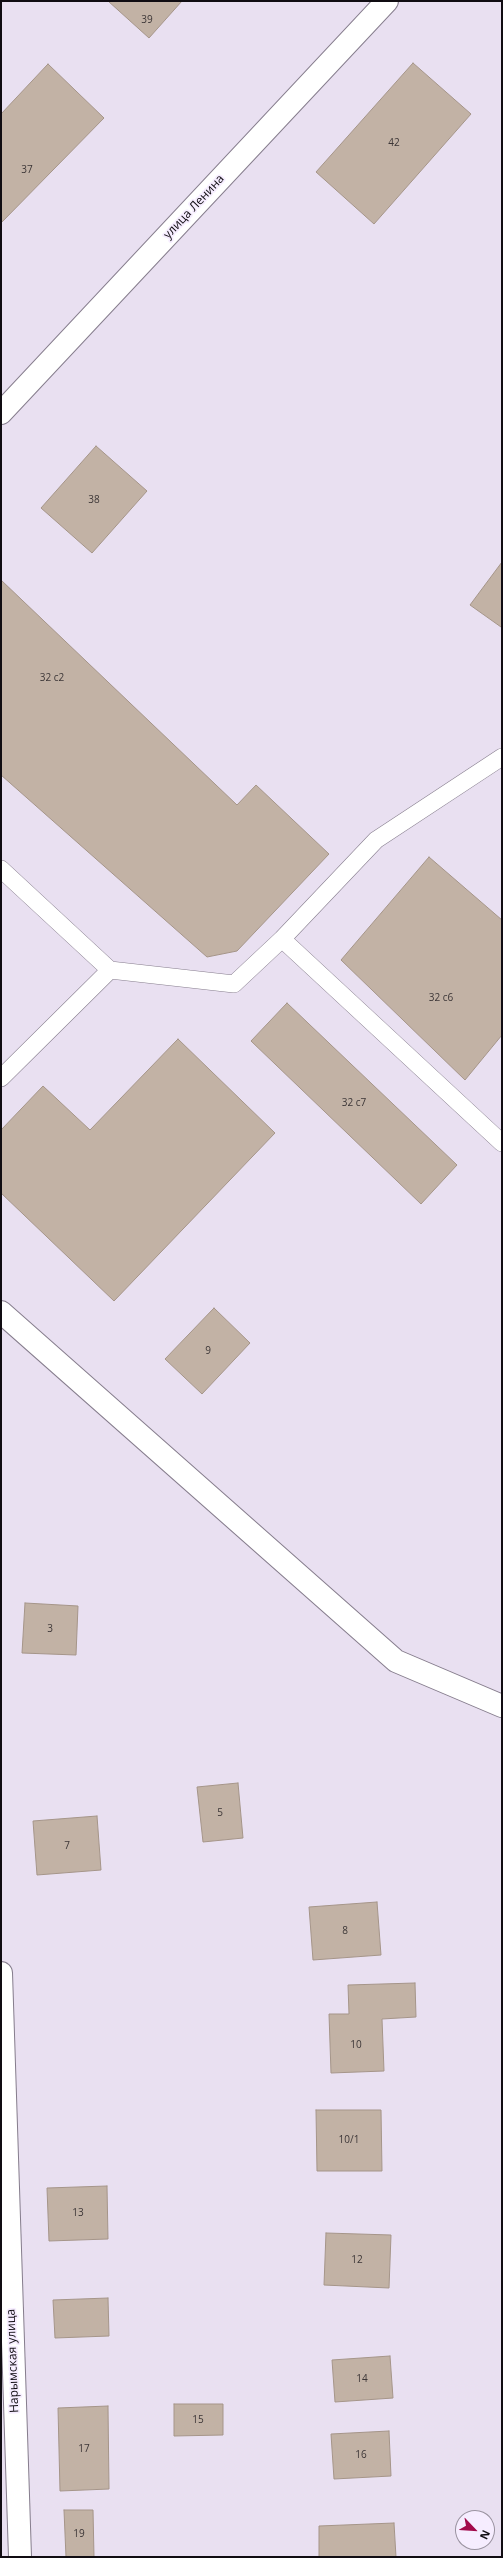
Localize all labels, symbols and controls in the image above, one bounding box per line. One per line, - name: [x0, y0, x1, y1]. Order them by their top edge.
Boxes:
- house number: 39: [141, 14, 153, 26]
- house number: 42: [388, 137, 400, 149]
- house number: 37: [21, 164, 33, 176]
- street label: улица Ленина: [161, 172, 227, 242]
- house number: 38: [88, 494, 100, 506]
- house number: 32 с2: [40, 672, 64, 684]
- house number: 32 с6: [429, 992, 453, 1004]
- house number: 32 с7: [342, 1097, 366, 1109]
- house number: 9: [205, 1345, 211, 1357]
- house number: 3: [47, 1623, 53, 1635]
- house number: 5: [217, 1807, 223, 1819]
- house number: 7: [64, 1840, 70, 1852]
- house number: 8: [342, 1925, 348, 1937]
- house number: 10: [350, 2039, 362, 2051]
- house number: 10/1: [339, 2134, 359, 2146]
- house number: 13: [72, 2207, 84, 2219]
- house number: 12: [351, 2254, 363, 2266]
- street label: Нарымская улица: [4, 2309, 22, 2413]
- house number: 14: [356, 2373, 368, 2385]
- house number: 15: [192, 2414, 204, 2426]
- house number: 17: [78, 2443, 90, 2455]
- house number: 16: [355, 2449, 367, 2461]
- north arrow: [455, 2510, 495, 2550]
- house number: 19: [73, 2528, 85, 2540]
- text: N: [477, 2528, 494, 2542]

